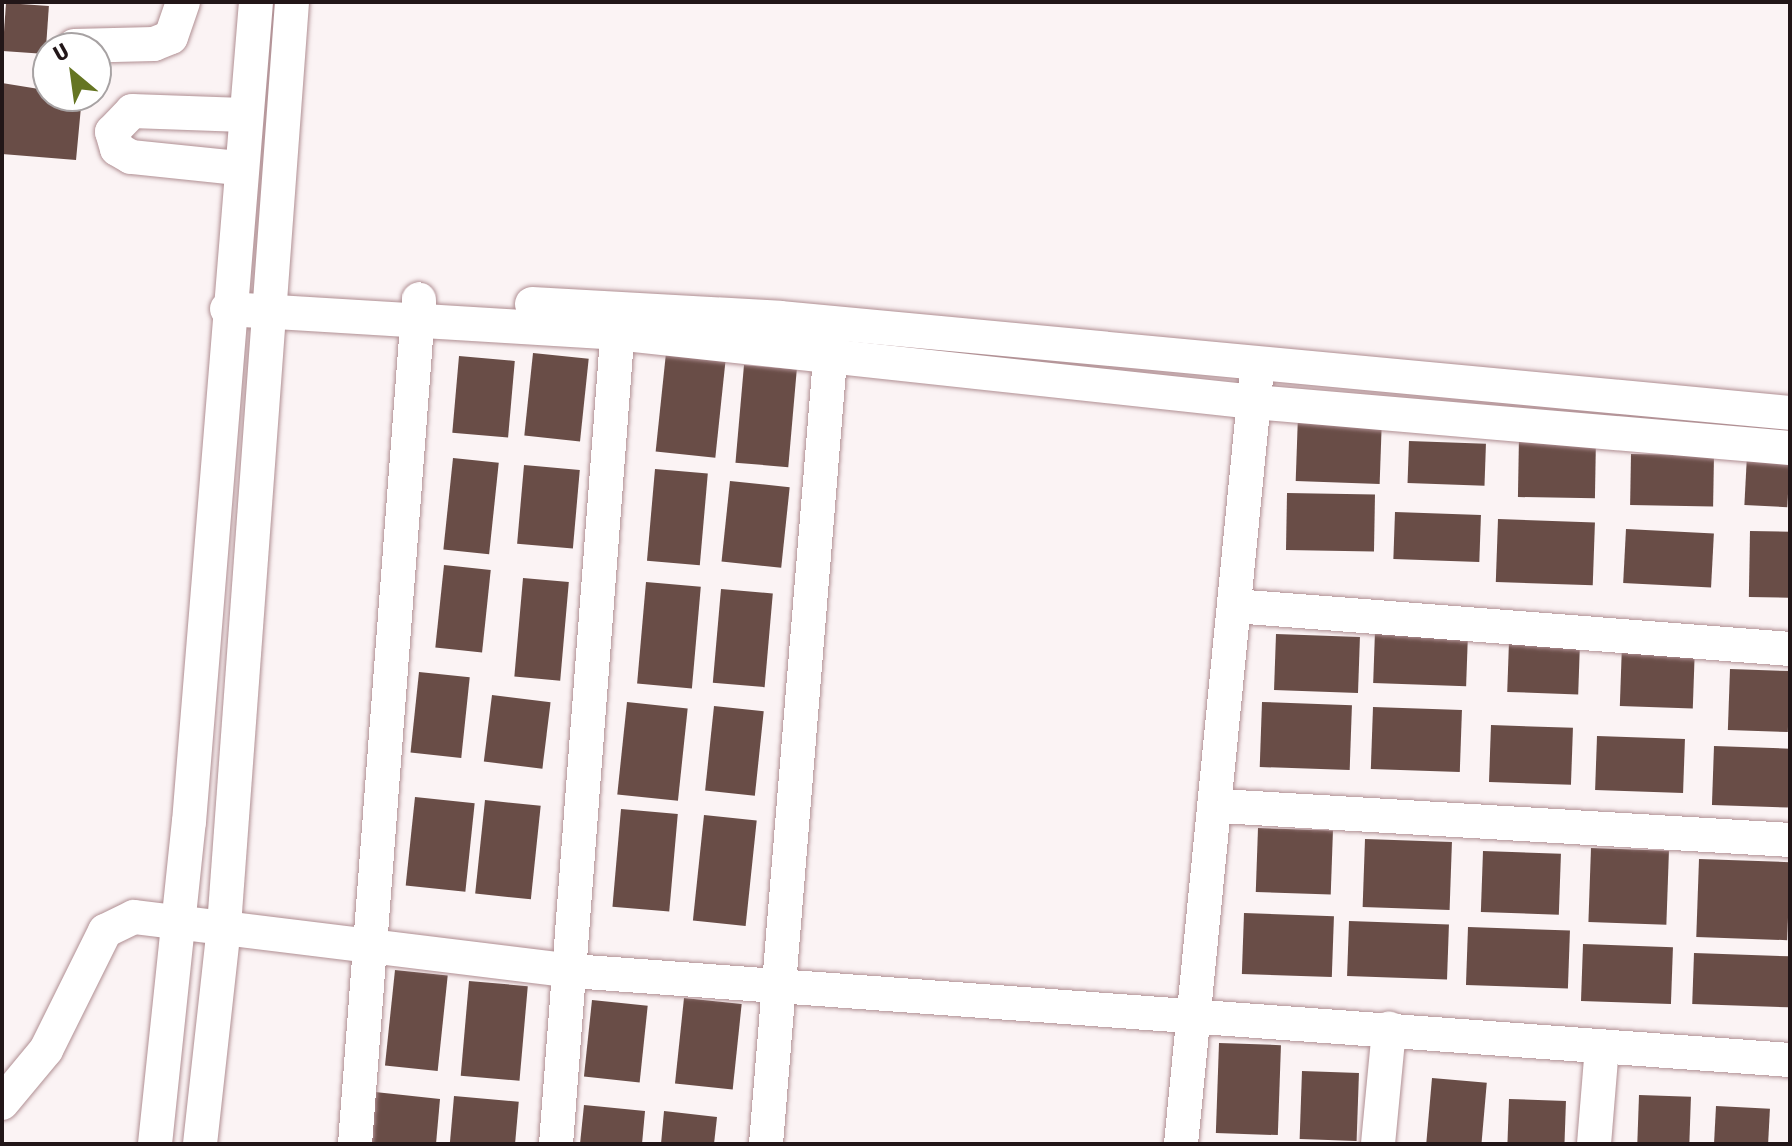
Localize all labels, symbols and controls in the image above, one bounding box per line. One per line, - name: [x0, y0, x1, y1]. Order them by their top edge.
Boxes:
- north arrow: [32, 32, 112, 112]
- text: U: [49, 37, 73, 67]

